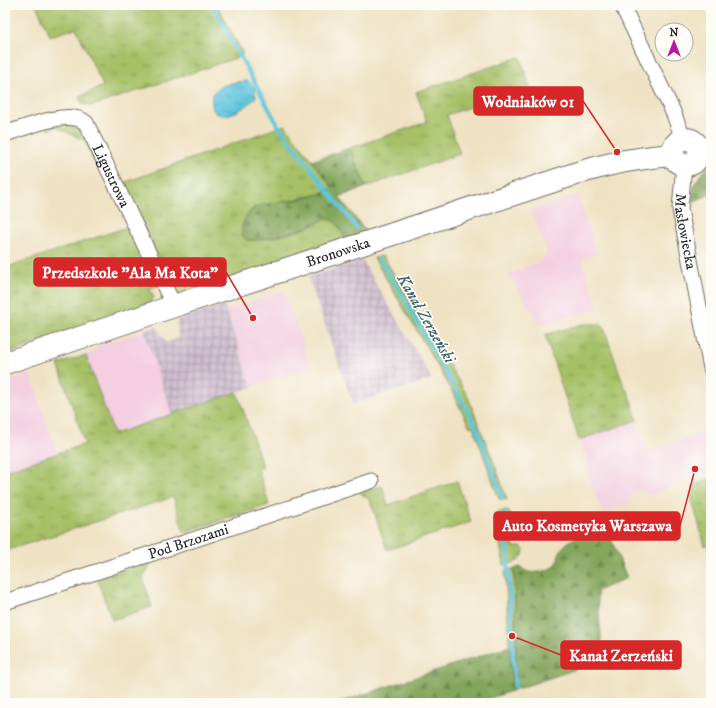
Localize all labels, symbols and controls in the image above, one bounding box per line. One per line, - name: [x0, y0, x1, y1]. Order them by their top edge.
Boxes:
- north arrow: [654, 22, 694, 62]
- text: N: [669, 26, 679, 40]
- callout: Wodniaków 01: [474, 87, 583, 115]
- text: Wodniaków 01: [481, 92, 574, 112]
- street label: Ligustrowa: [88, 141, 134, 211]
- street label: Masłowiecka: [670, 193, 701, 272]
- street label: Bronowska: [304, 233, 373, 272]
- callout: Przedszkole "Ala Ma Kota": [34, 258, 226, 286]
- text: Przedszkole "Ala Ma Kota": [42, 263, 218, 283]
- water label: Kanał Zerzeński: [392, 270, 460, 367]
- callout: Auto Kosmetyka Warszawa: [494, 512, 680, 540]
- text: Auto Kosmetyka Warszawa: [501, 516, 673, 536]
- street label: Pod Brzozami: [146, 520, 231, 564]
- callout: Kanał Zerzeński: [561, 641, 681, 669]
- text: Kanał Zerzeński: [569, 646, 673, 666]

